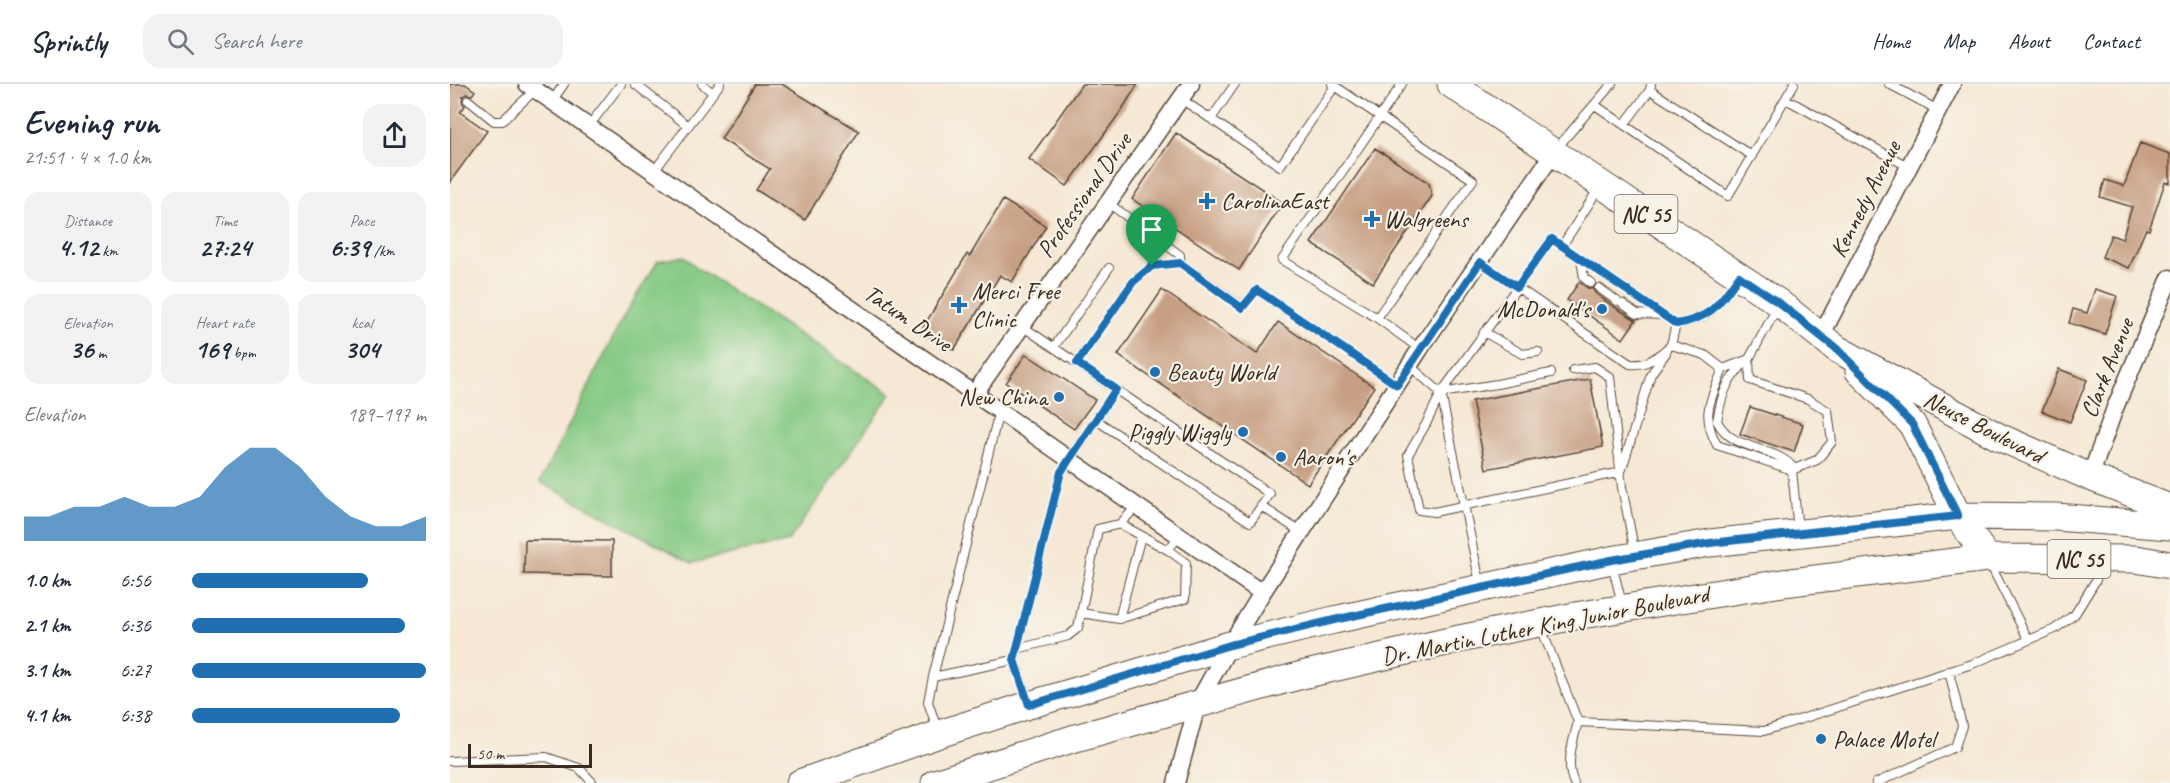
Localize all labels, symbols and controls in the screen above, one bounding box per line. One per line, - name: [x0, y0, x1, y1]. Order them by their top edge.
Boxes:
- search box: [143, 14, 563, 68]
- text: Sprintly: [30, 24, 107, 59]
- icon: search: [164, 25, 197, 58]
- text: Search here: [212, 27, 301, 55]
- text: Home: [1872, 28, 1910, 54]
- text: Map: [1943, 28, 1975, 54]
- text: About: [2008, 28, 2050, 54]
- text: Contact: [2083, 28, 2140, 54]
- text: Evening run: [24, 101, 159, 143]
- button: share: [363, 104, 426, 167]
- street label: Professional Drive: [1030, 125, 1139, 263]
- street label: Kennedy Avenue: [1823, 134, 1908, 262]
- text: 21:51 · 4 × 1.0 km: [24, 145, 151, 170]
- place label: CarolinaEast: [1221, 186, 1330, 216]
- marker: CarolinaEast: [1198, 192, 1216, 210]
- road number: NC 55: [1614, 195, 1678, 233]
- pin: [1126, 204, 1177, 266]
- place label: Walgreens: [1384, 204, 1469, 234]
- text: Distance: [64, 211, 112, 231]
- text: Time: [213, 211, 237, 231]
- text: Pace: [350, 211, 374, 231]
- marker: Walgreens: [1365, 212, 1379, 226]
- icon: arrive: [1135, 213, 1168, 246]
- text: 4.12: [58, 231, 98, 264]
- text: 27:24: [199, 231, 251, 264]
- text: 6:39: [329, 231, 370, 264]
- text: km: [98, 241, 118, 261]
- text: /km: [370, 241, 395, 261]
- place label: Merci Free Clinic: [972, 276, 1062, 334]
- street label: Tatum Drive: [858, 278, 959, 359]
- place label: McDonald's: [1497, 294, 1593, 324]
- marker: Merci Free Clinic: [950, 296, 968, 314]
- marker: McDonald's: [1595, 302, 1609, 316]
- street label: Clark Avenue: [2074, 312, 2141, 422]
- text: Elevation: [63, 313, 113, 333]
- text: Heart rate: [196, 313, 254, 333]
- text: kcal: [351, 313, 373, 333]
- text: 36: [70, 333, 94, 366]
- text: 169: [194, 333, 230, 366]
- text: 304: [344, 333, 380, 366]
- text: m: [94, 343, 106, 363]
- text: bpm: [230, 343, 256, 363]
- place label: Beauty World: [1167, 357, 1279, 387]
- marker: Beauty World: [1148, 365, 1162, 379]
- place label: New China: [959, 382, 1049, 412]
- street label: Neuse Boulevard: [1919, 384, 2052, 472]
- marker: New China: [1052, 390, 1066, 404]
- text: Elevation: [24, 402, 86, 427]
- text: 189–197 m: [347, 402, 426, 427]
- place label: Piggly Wiggly: [1128, 417, 1233, 447]
- marker: Piggly Wiggly: [1236, 425, 1250, 439]
- place label: Aaron's: [1293, 442, 1357, 472]
- marker: Aaron's: [1274, 450, 1288, 464]
- road number: NC 55: [2048, 540, 2110, 578]
- text: 1.0 km: [24, 568, 71, 593]
- text: 6:56: [120, 568, 151, 593]
- street label: Dr. Martin Luther King Junior Boulevard: [1379, 578, 1715, 671]
- text: 2.1 km: [24, 613, 71, 638]
- text: 6:36: [120, 613, 151, 638]
- text: 3.1 km: [24, 658, 71, 683]
- text: 6:27: [120, 658, 151, 683]
- text: 4.1 km: [24, 703, 71, 728]
- text: 6:38: [120, 703, 151, 728]
- place label: Palace Motel: [1833, 724, 1939, 754]
- marker: Palace Motel: [1814, 732, 1828, 746]
- scale bar: [468, 741, 592, 768]
- text: 50 m: [477, 744, 504, 764]

